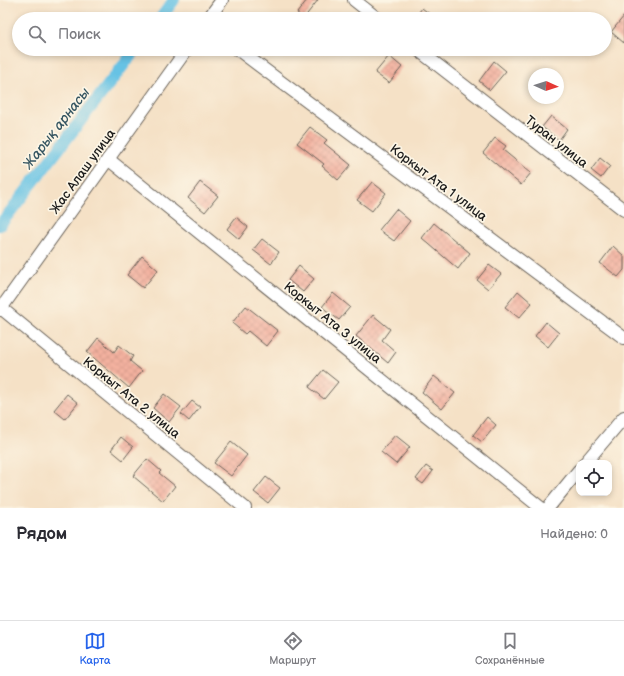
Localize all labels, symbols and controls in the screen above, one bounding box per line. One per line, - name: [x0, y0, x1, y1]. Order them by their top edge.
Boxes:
- search box: [12, 12, 612, 56]
- icon: search: [26, 23, 48, 45]
- text: Поиск: [58, 25, 101, 44]
- north arrow: [528, 68, 564, 104]
- water label: Жарық арнасы: [19, 84, 93, 173]
- street label: Туран улица: [522, 112, 591, 171]
- street label: Жас Алаш улица: [47, 126, 119, 217]
- street label: Коркыт Ата 1 улица: [387, 141, 490, 225]
- street label: Коркыт Ата 3 улица: [280, 279, 385, 367]
- street label: Коркыт Ата 2 улица: [80, 354, 183, 442]
- map controls: [576, 460, 612, 496]
- button: locate: [576, 460, 612, 496]
- text: Рядом: [16, 524, 67, 544]
- text: Найдено: 0: [540, 526, 608, 542]
- tab: Карта: [79, 630, 110, 667]
- tab: Маршрут: [269, 630, 316, 667]
- tab: Сохранённые: [475, 630, 545, 667]

